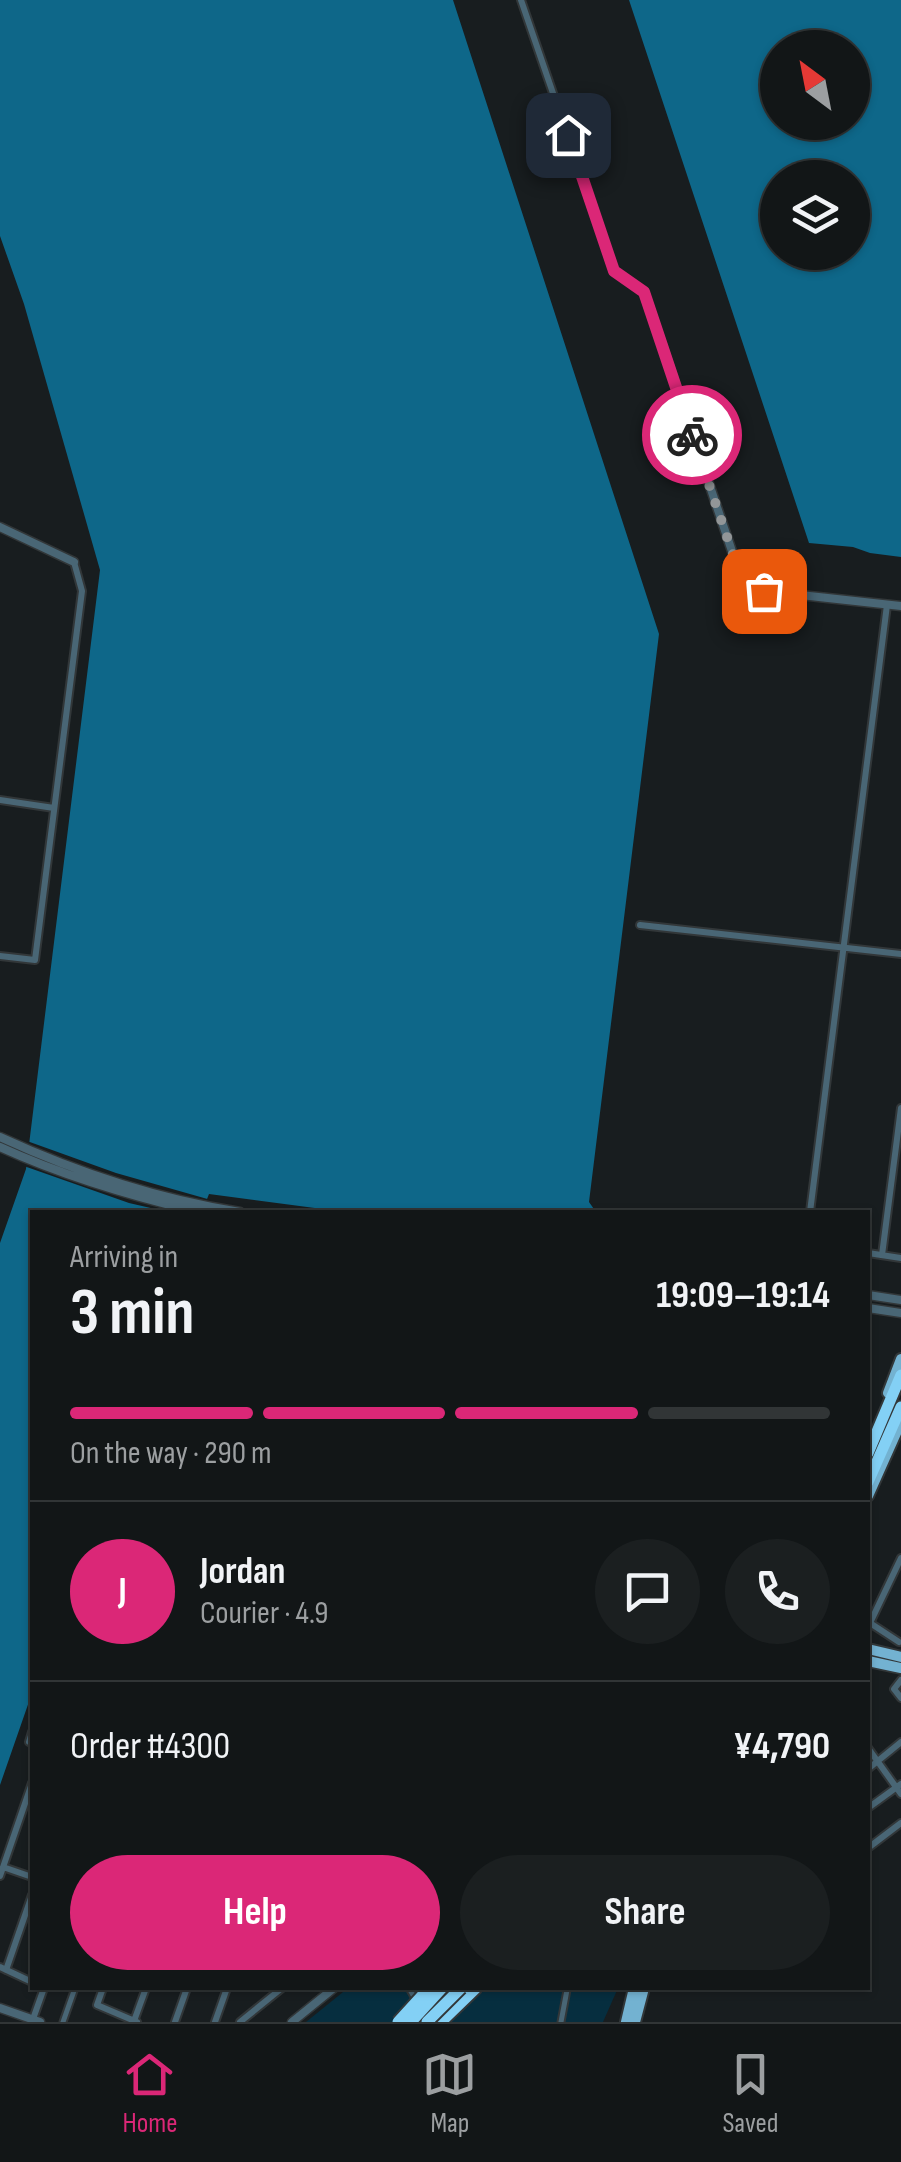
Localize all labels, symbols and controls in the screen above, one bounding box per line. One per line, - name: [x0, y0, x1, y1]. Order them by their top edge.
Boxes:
- north arrow: [760, 30, 870, 140]
- map controls: [760, 30, 870, 270]
- pin: [526, 93, 611, 178]
- icon: home: [541, 108, 596, 163]
- button: layers: [760, 160, 870, 270]
- courier: [642, 385, 742, 485]
- icon: bike: [665, 408, 720, 463]
- pin: [722, 549, 807, 634]
- icon: bag: [737, 564, 792, 619]
- text: Arriving in: [70, 1238, 178, 1277]
- text: 19:09–19:14: [656, 1273, 830, 1318]
- text: 3 min: [70, 1275, 194, 1353]
- text: On the way · 290 m: [70, 1434, 272, 1473]
- button: chat: [595, 1539, 700, 1644]
- button: phone: [725, 1539, 830, 1644]
- text: Jordan: [200, 1549, 285, 1594]
- text: J: [118, 1569, 127, 1614]
- text: Courier · 4.9: [200, 1594, 328, 1633]
- text: Order #4300: [70, 1724, 230, 1769]
- text: ¥4,790: [733, 1724, 830, 1769]
- button: Help: [70, 1855, 440, 1970]
- button: Share: [460, 1855, 830, 1970]
- tab: Home: [122, 2047, 178, 2140]
- tab: Map: [422, 2047, 477, 2140]
- tab: Saved: [722, 2047, 779, 2140]

